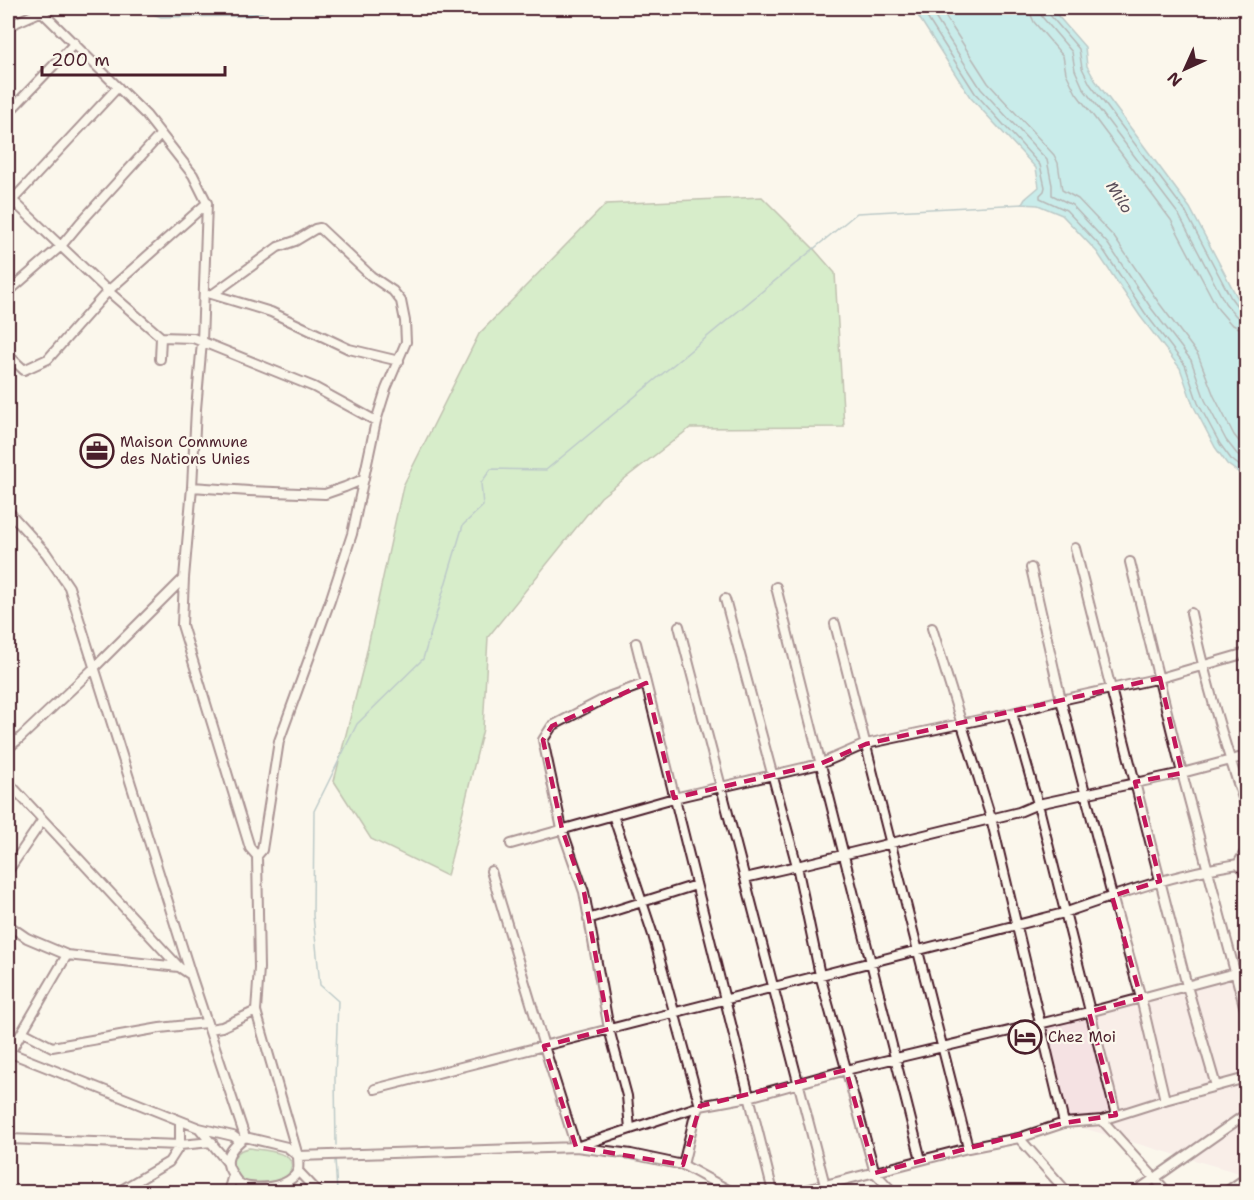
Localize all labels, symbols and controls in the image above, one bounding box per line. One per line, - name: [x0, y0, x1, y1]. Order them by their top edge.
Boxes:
- scale bar: [42, 39, 225, 77]
- north arrow: [1155, 39, 1215, 99]
- text: 200 m: [51, 48, 110, 72]
- text: N: [1163, 67, 1187, 91]
- water label: Milo: [1101, 177, 1138, 218]
- place label: Maison Commune des Nations Unies: [120, 432, 250, 469]
- office icon: Maison Commune des Nations Unies: [79, 433, 115, 469]
- hotel icon: Chez Moi: [1007, 1019, 1043, 1055]
- place label: Chez Moi: [1048, 1027, 1116, 1047]

